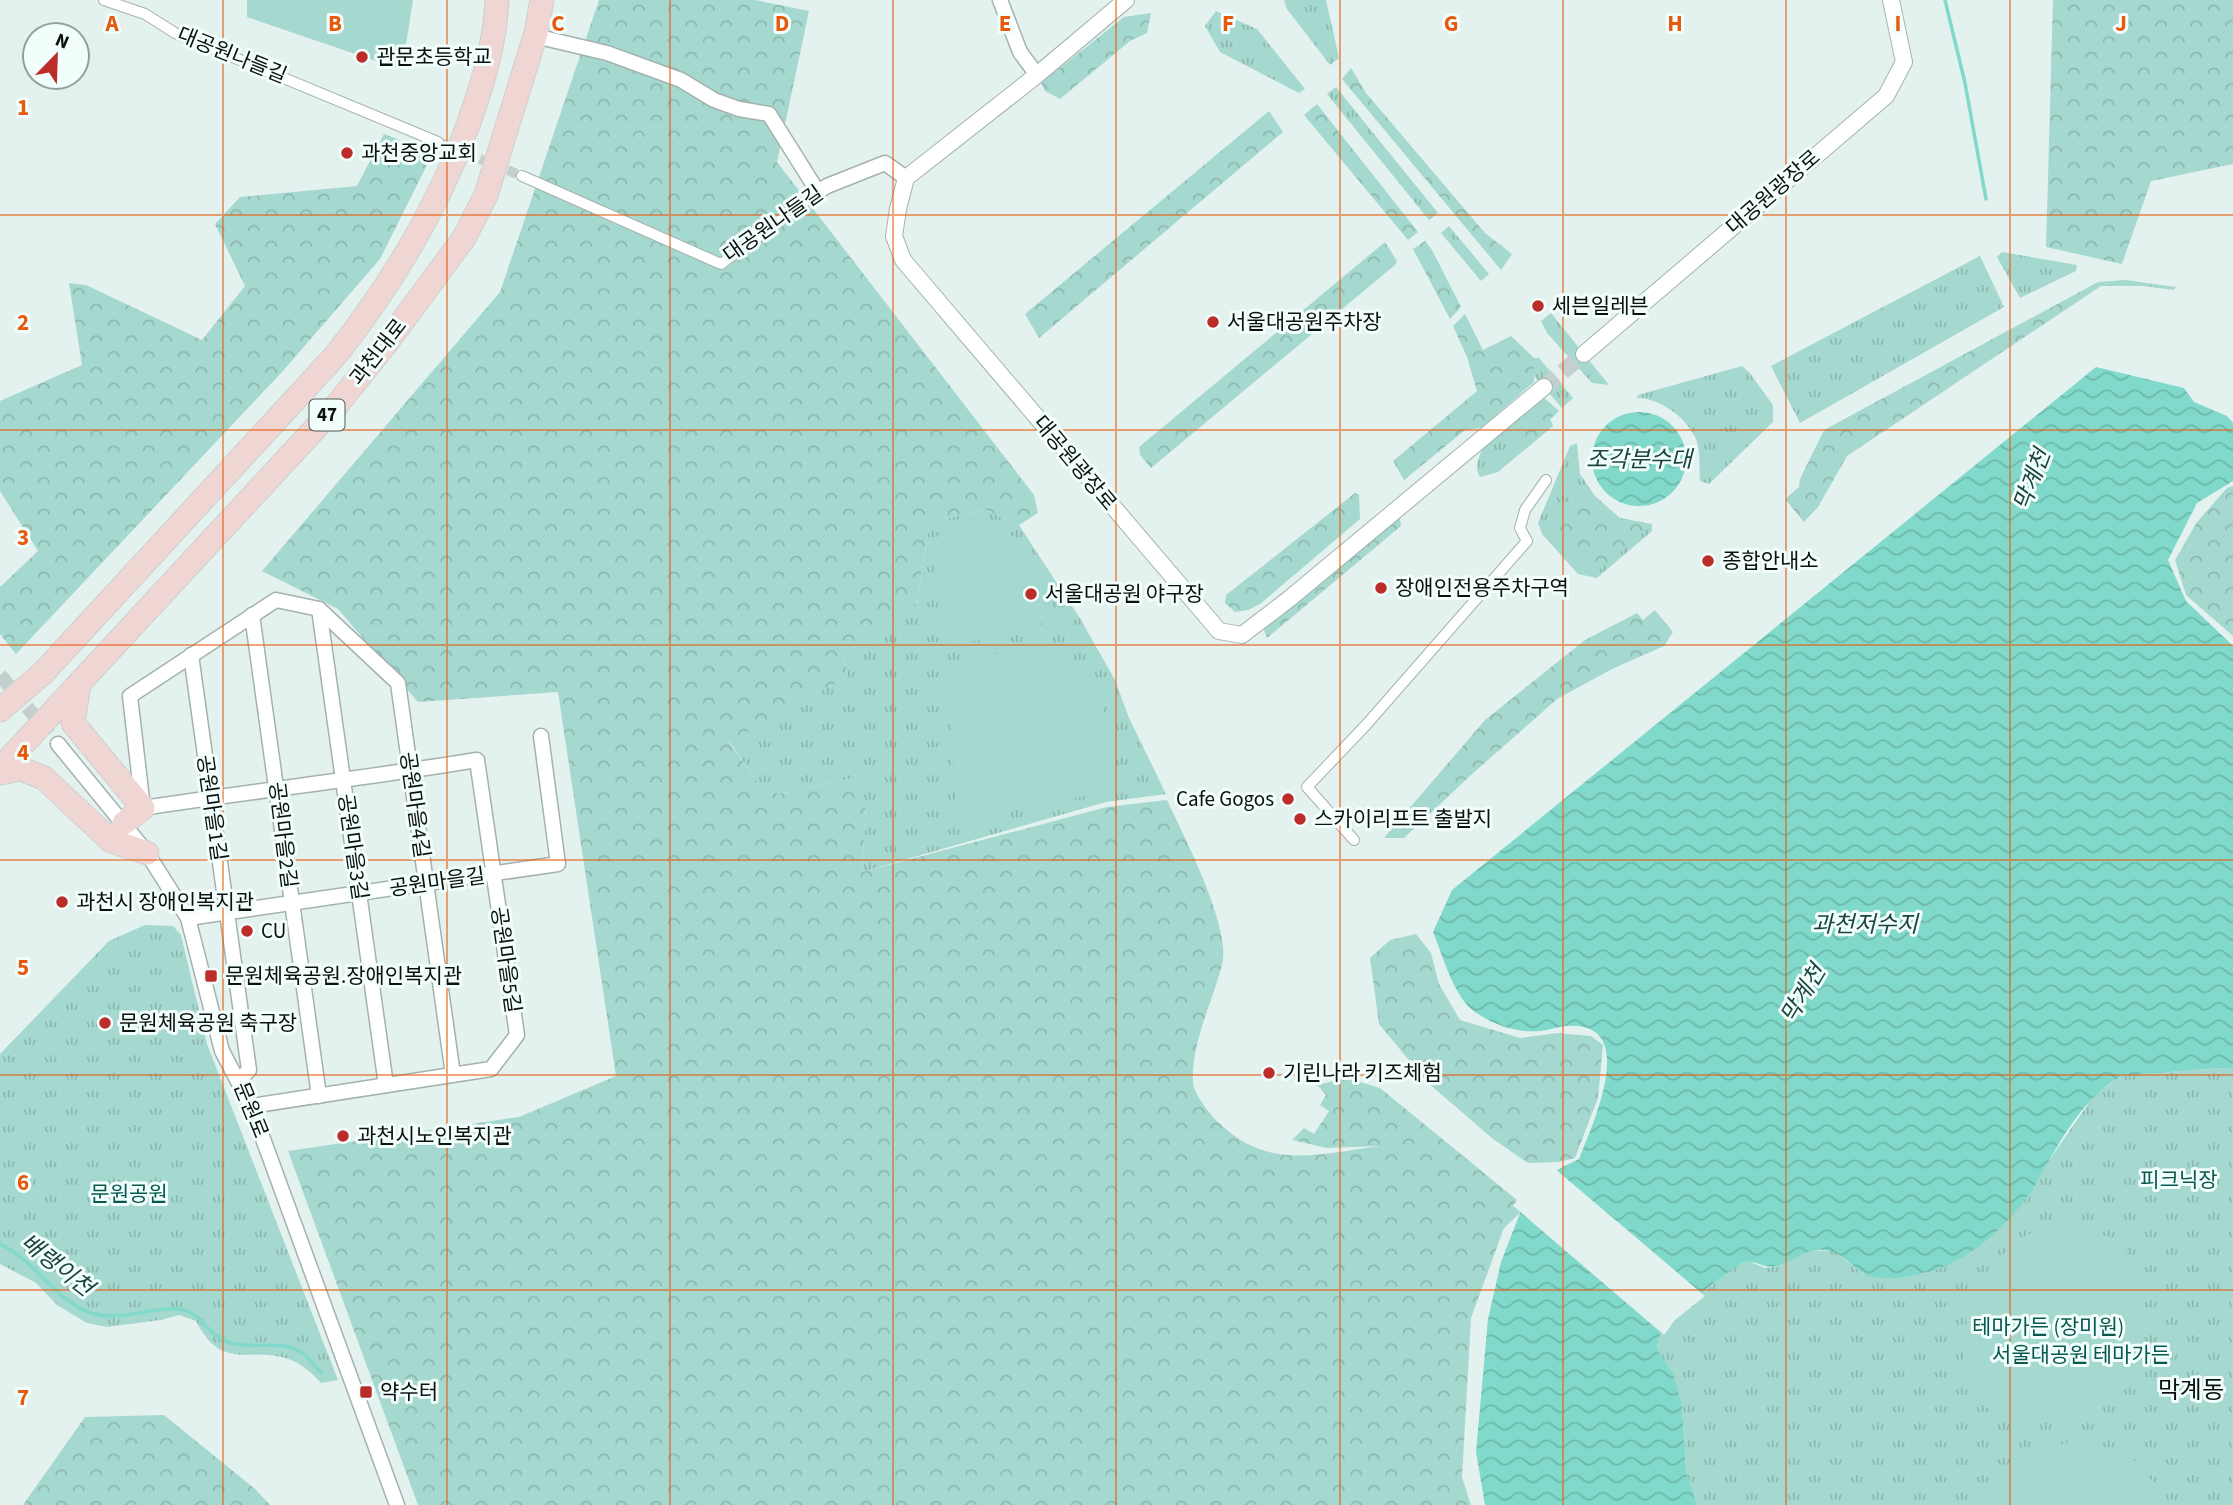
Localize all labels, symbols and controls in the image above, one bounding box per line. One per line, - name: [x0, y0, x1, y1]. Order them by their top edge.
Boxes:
- text: A: [104, 7, 119, 40]
- text: B: [328, 7, 342, 40]
- text: C: [551, 7, 565, 40]
- text: D: [775, 7, 789, 40]
- text: E: [999, 7, 1011, 40]
- text: F: [1222, 7, 1234, 40]
- text: G: [1444, 7, 1458, 40]
- text: H: [1667, 7, 1683, 40]
- text: I: [1895, 7, 1901, 40]
- text: J: [2115, 7, 2127, 40]
- street label: 대공원나들길: [173, 19, 291, 91]
- north arrow: [21, 21, 91, 91]
- text: N: [51, 27, 73, 57]
- place label: 관문초등학교: [376, 42, 492, 72]
- marker: 관문초등학교: [354, 49, 370, 65]
- text: 1: [17, 91, 29, 124]
- place label: 과천중앙교회: [361, 138, 477, 168]
- street label: 대공원광장로: [1719, 143, 1827, 241]
- marker: 과천중앙교회: [339, 145, 355, 161]
- street label: 대공원나들길: [717, 178, 829, 270]
- place label: 세븐일레븐: [1552, 291, 1649, 321]
- marker: 세븐일레븐: [1530, 298, 1546, 314]
- text: 2: [17, 306, 29, 339]
- place label: 서울대공원주차장: [1227, 307, 1382, 337]
- street label: 과천대로: [342, 312, 414, 392]
- marker: 서울대공원주차장: [1205, 314, 1221, 330]
- road number: 47: [310, 400, 344, 430]
- street label: 대공원광장로: [1026, 409, 1124, 517]
- water label: 막계천: [2005, 442, 2060, 516]
- water label: 조각분수대: [1586, 443, 1695, 476]
- text: 3: [17, 521, 29, 554]
- place label: 종합안내소: [1722, 546, 1819, 576]
- marker: 종합안내소: [1700, 553, 1716, 569]
- place label: 장애인전용주차구역: [1395, 573, 1569, 603]
- place label: 서울대공원 야구장: [1045, 579, 1204, 609]
- marker: 장애인전용주차구역: [1373, 580, 1389, 596]
- marker: 서울대공원 야구장: [1023, 586, 1039, 602]
- text: 4: [17, 736, 29, 769]
- street label: 공원마을4길: [393, 750, 437, 860]
- street label: 공원마을1길: [190, 753, 234, 863]
- street label: 공원마을2길: [262, 780, 304, 890]
- place label: Cafe Gogos: [1176, 784, 1274, 814]
- marker: Cafe Gogos: [1280, 791, 1296, 807]
- street label: 공원마을3길: [331, 792, 375, 902]
- place label: 스카이리프트 출발지: [1314, 804, 1492, 834]
- marker: 스카이리프트 출발지: [1292, 811, 1308, 827]
- street label: 공원마을길: [387, 860, 487, 904]
- place label: 과천시 장애인복지관: [76, 887, 254, 917]
- marker: 과천시 장애인복지관: [54, 894, 70, 910]
- street label: 공원마을5길: [484, 905, 528, 1015]
- water label: 과천저수지: [1812, 908, 1920, 941]
- place label: CU: [261, 916, 286, 946]
- marker: CU: [239, 923, 255, 939]
- text: 5: [17, 951, 29, 984]
- water label: 막계천: [1773, 956, 1835, 1030]
- place label: 문원체육공원.장애인복지관: [225, 961, 462, 991]
- marker: 문원체육공원.장애인복지관: [203, 968, 219, 984]
- place label: 문원체육공원 축구장: [119, 1008, 297, 1038]
- marker: 문원체육공원 축구장: [97, 1015, 113, 1031]
- place label: 기린나라 키즈체험: [1283, 1058, 1442, 1088]
- marker: 기린나라 키즈체험: [1261, 1065, 1277, 1081]
- street label: 문원로: [226, 1078, 276, 1142]
- place label: 과천시노인복지관: [357, 1121, 512, 1151]
- marker: 과천시노인복지관: [335, 1128, 351, 1144]
- park label: 피크닉장: [2140, 1165, 2218, 1195]
- text: 6: [17, 1166, 29, 1199]
- park label: 문원공원: [90, 1179, 168, 1209]
- water label: 배랭이천: [13, 1226, 103, 1306]
- park label: 테마가든 (장미원): [1972, 1312, 2124, 1342]
- park label: 서울대공원 테마가든: [1992, 1340, 2170, 1370]
- district label: 막계동: [2158, 1373, 2224, 1408]
- place label: 약수터: [380, 1377, 438, 1407]
- text: 7: [17, 1381, 29, 1414]
- marker: 약수터: [358, 1384, 374, 1400]

